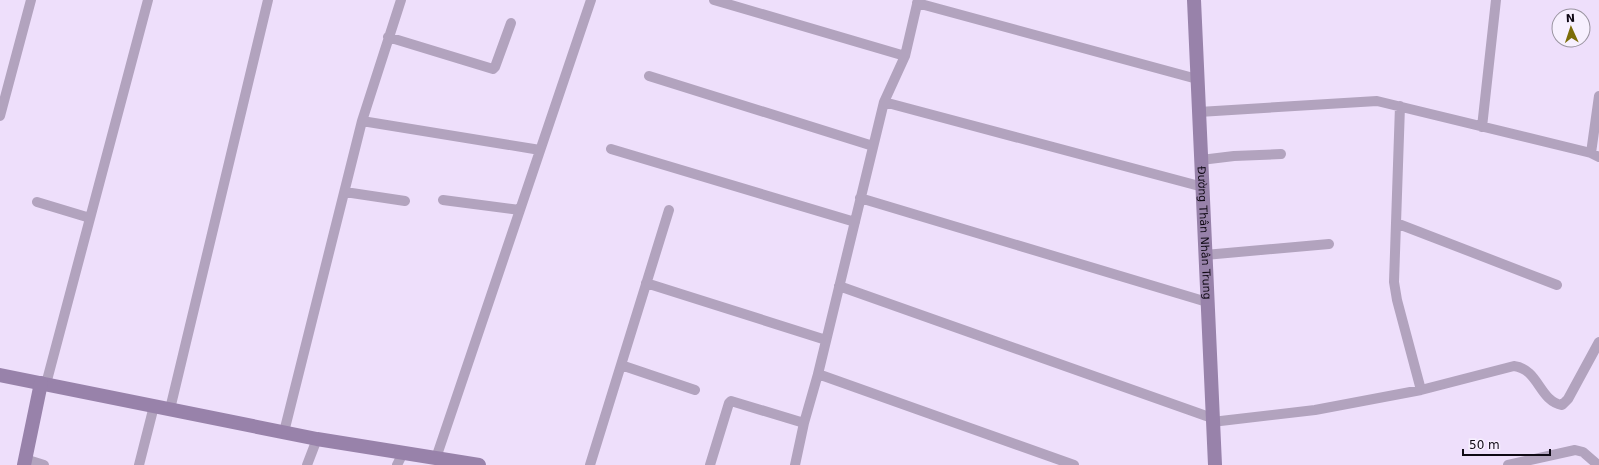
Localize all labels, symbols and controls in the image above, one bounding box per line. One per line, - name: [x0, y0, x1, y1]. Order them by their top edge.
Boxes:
- north arrow: [1551, 8, 1591, 48]
- text: N: [1566, 12, 1575, 25]
- street label: Đường Thân Nhân Trung: [1195, 166, 1214, 300]
- scale bar: [1463, 431, 1550, 457]
- text: 50 m: [1469, 438, 1500, 452]

